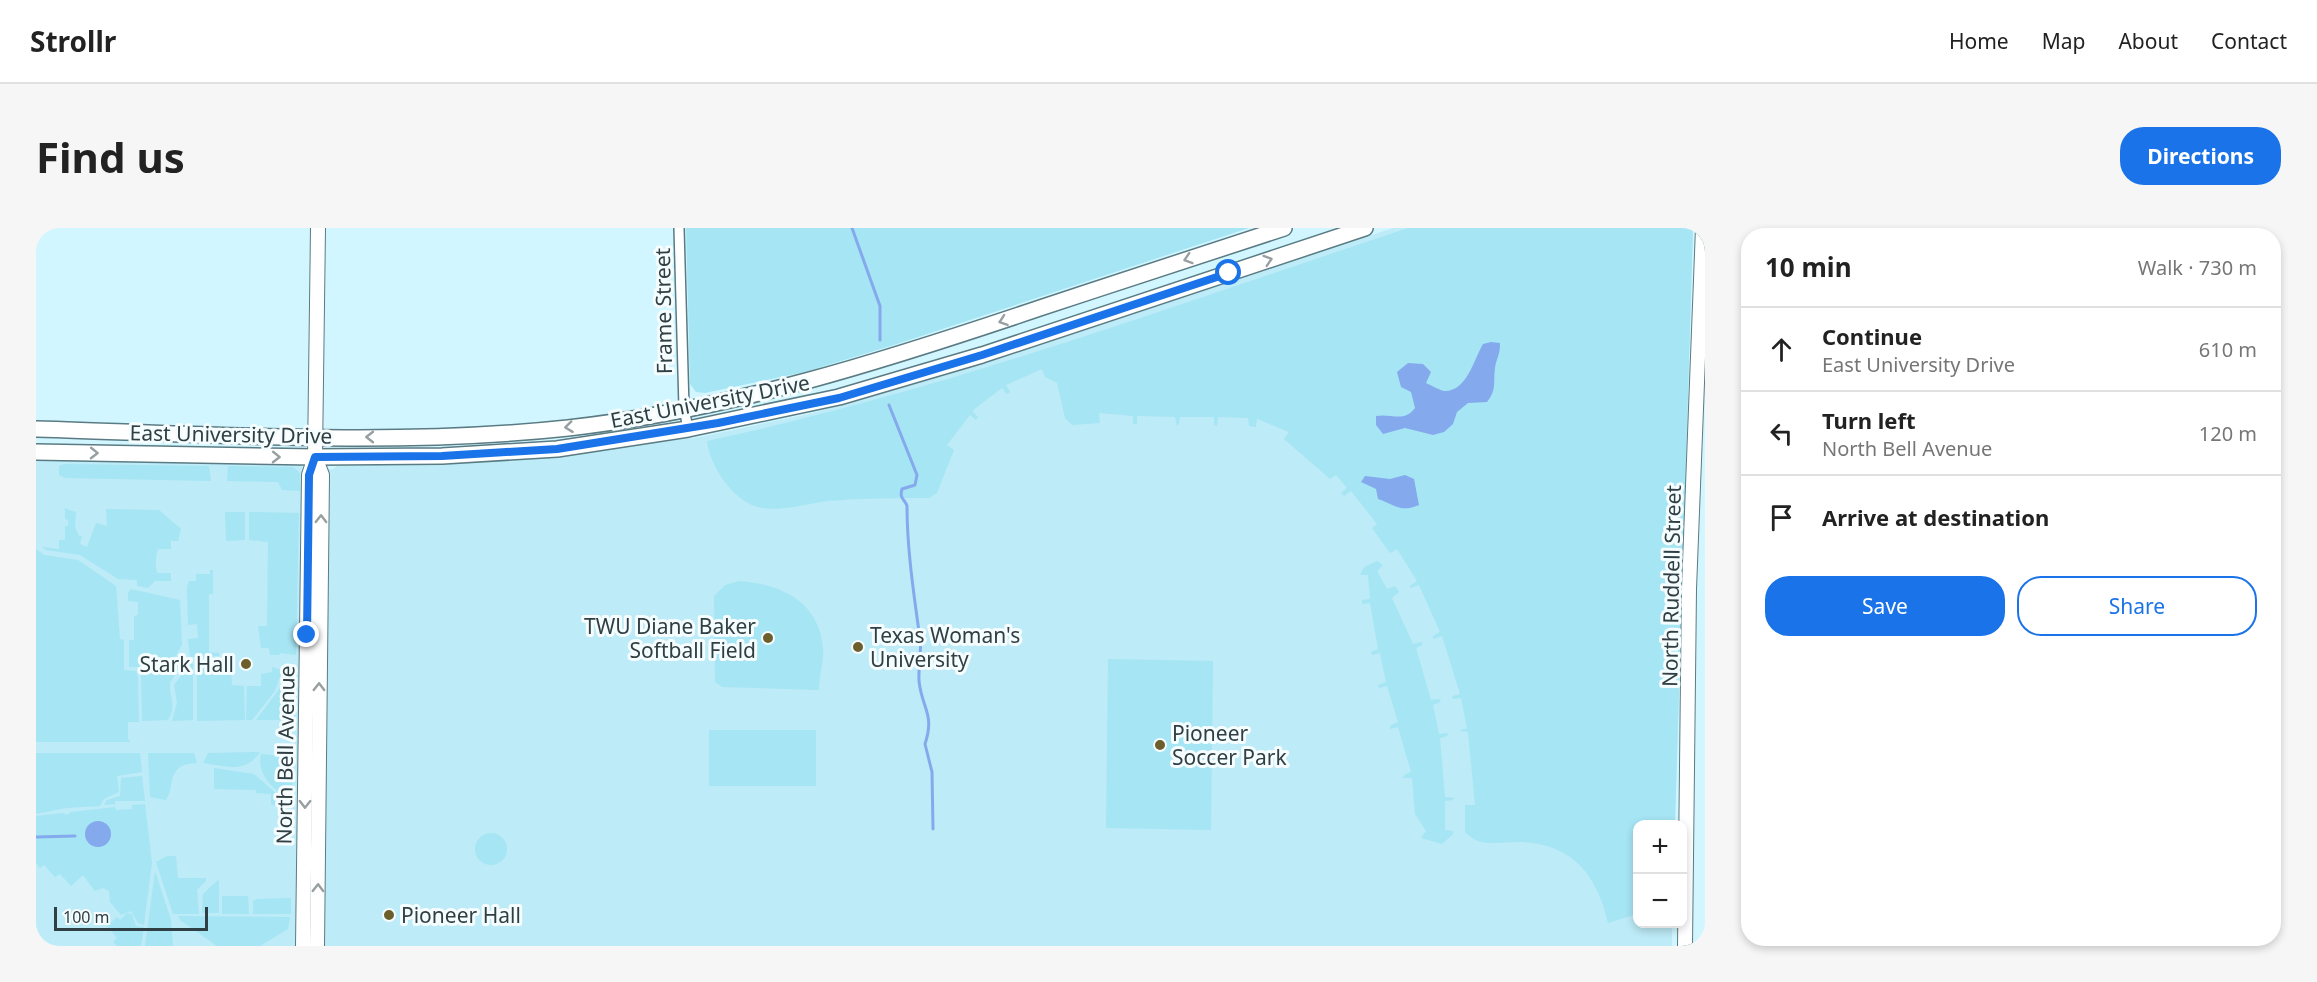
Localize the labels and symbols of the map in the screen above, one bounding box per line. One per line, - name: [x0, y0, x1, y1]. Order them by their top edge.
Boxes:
- street label: Frame Street: [648, 247, 678, 374]
- one-way arrow: [1183, 252, 1194, 265]
- one-way arrow: [1262, 255, 1273, 268]
- route start: [1215, 259, 1241, 285]
- one-way arrow: [998, 313, 1009, 326]
- street label: East University Drive: [608, 368, 812, 434]
- street label: East University Drive: [129, 418, 333, 450]
- one-way arrow: [564, 420, 574, 433]
- one-way arrow: [365, 431, 374, 443]
- one-way arrow: [90, 447, 99, 460]
- one-way arrow: [272, 450, 281, 463]
- street label: North Ruddell Street: [1655, 484, 1687, 687]
- one-way arrow: [315, 515, 327, 524]
- place label: TWU Diane Baker Softball Field: [584, 612, 756, 664]
- route end: [293, 621, 319, 647]
- place label: Texas Woman's University: [870, 621, 1020, 673]
- marker: TWU Diane Baker Softball Field: [761, 631, 775, 645]
- marker: Texas Woman's University: [851, 640, 865, 654]
- place label: Stark Hall: [140, 650, 234, 678]
- marker: Stark Hall: [239, 657, 253, 671]
- street label: North Bell Avenue: [269, 665, 301, 845]
- one-way arrow: [313, 683, 325, 692]
- place label: Pioneer Soccer Park: [1172, 719, 1288, 771]
- marker: Pioneer Soccer Park: [1153, 738, 1167, 752]
- one-way arrow: [299, 800, 311, 809]
- one-way arrow: [311, 883, 324, 892]
- place label: Pioneer Hall: [401, 901, 521, 929]
- scale bar: [54, 904, 208, 932]
- marker: Pioneer Hall: [382, 908, 396, 922]

